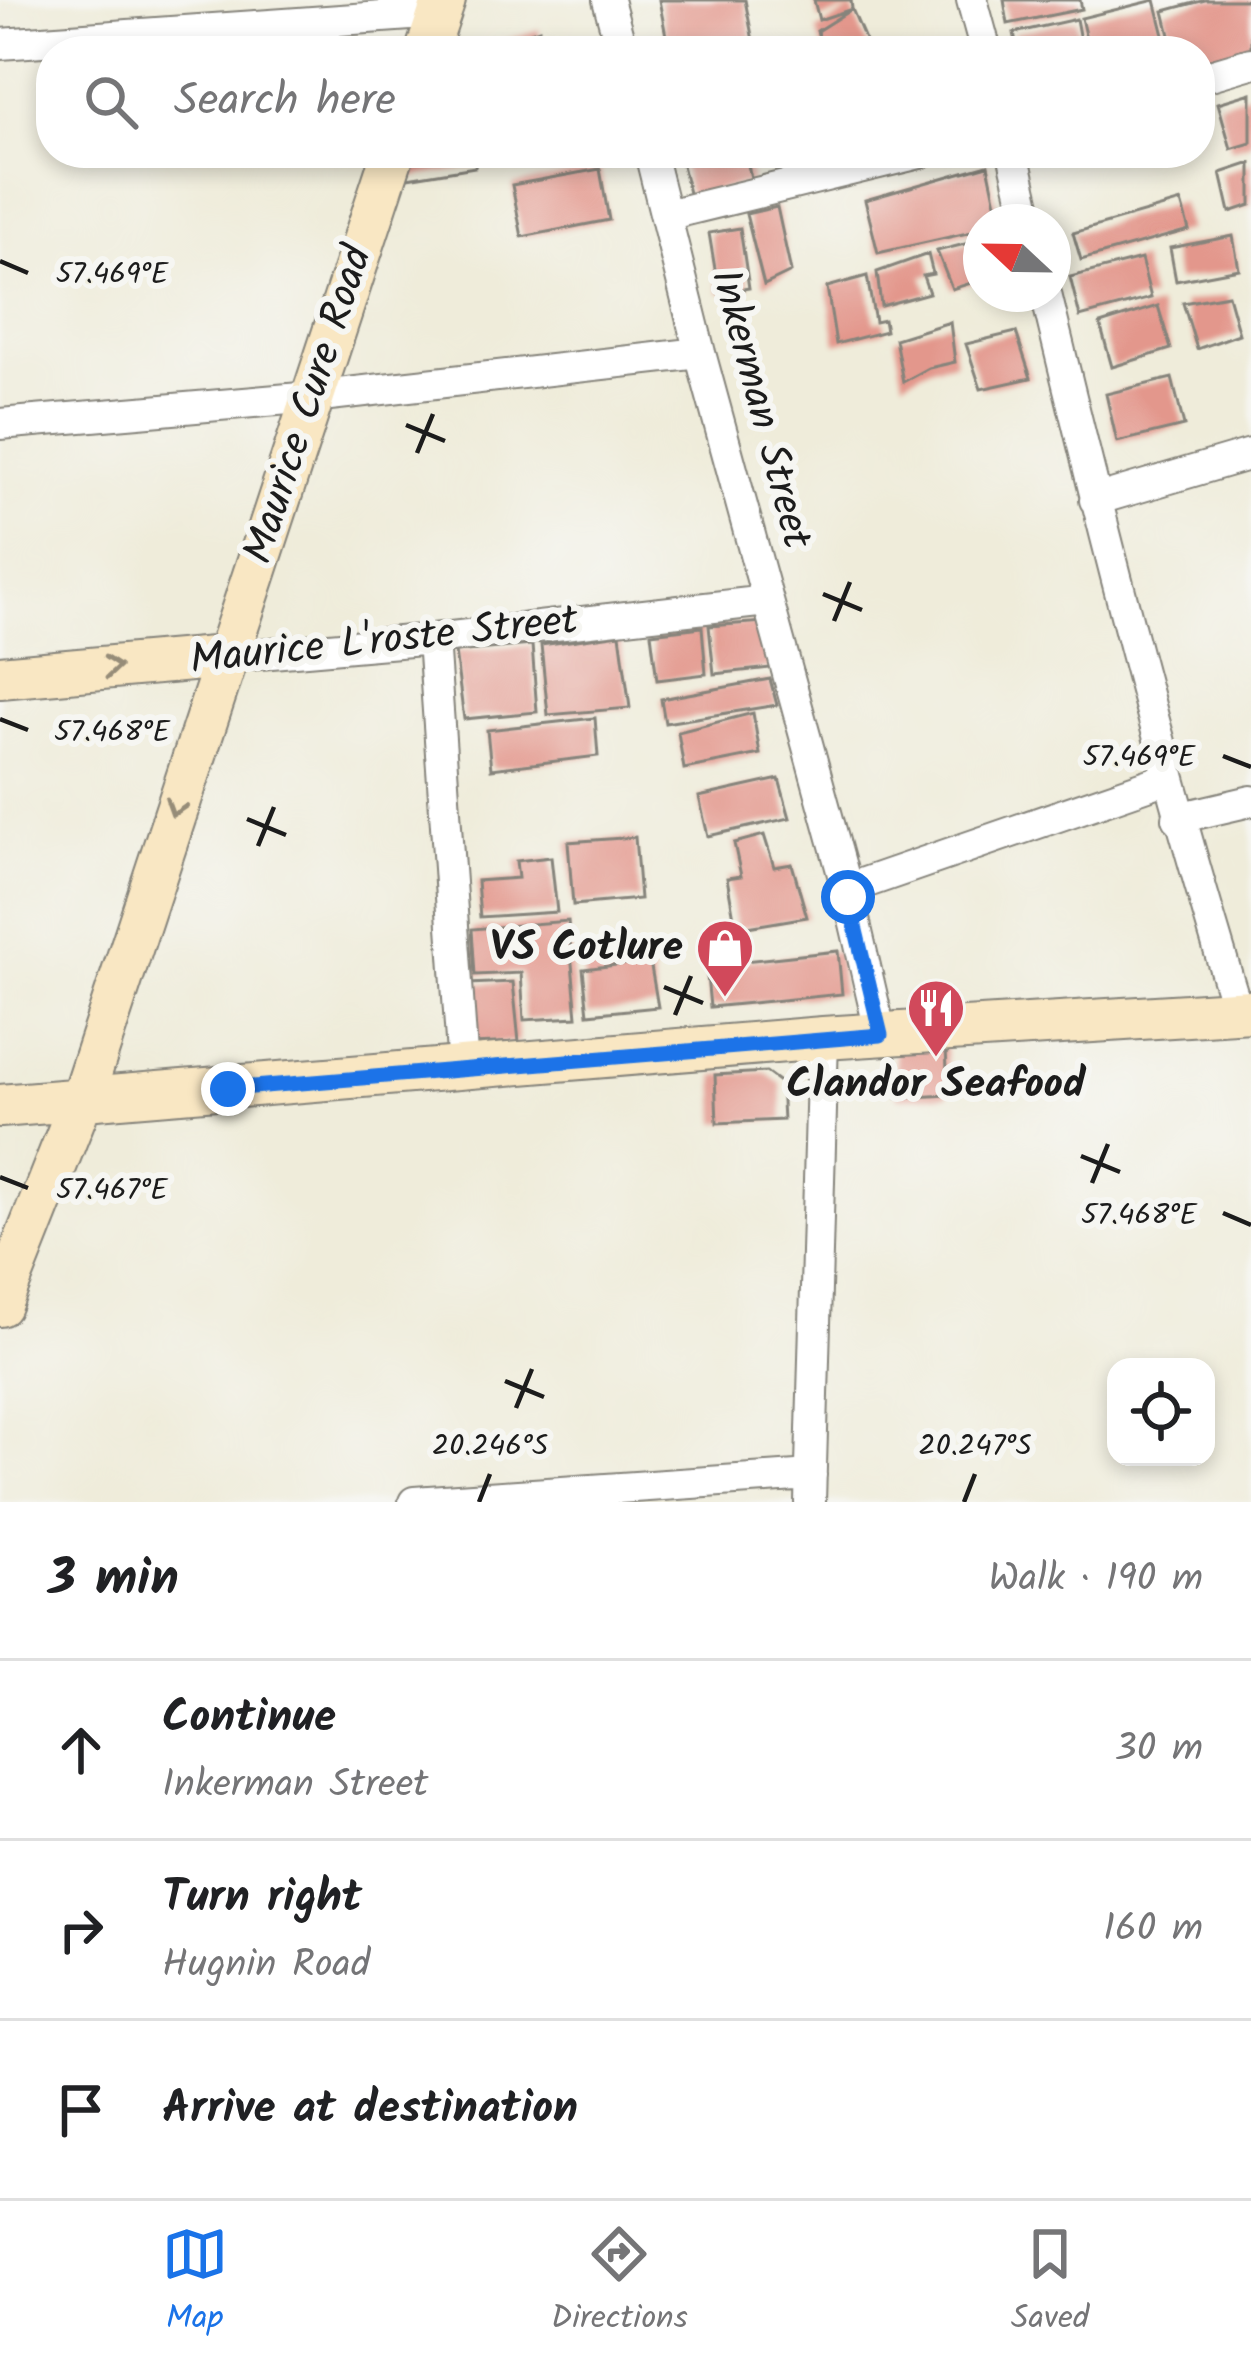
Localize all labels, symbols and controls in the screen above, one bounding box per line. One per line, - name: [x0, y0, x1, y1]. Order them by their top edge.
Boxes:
- search box: [36, 36, 1215, 168]
- text: Search here: [174, 66, 396, 138]
- icon: search: [78, 69, 144, 135]
- north arrow: [963, 204, 1071, 312]
- street label: Maurice Cure Road: [226, 236, 392, 573]
- text: 57.469°E: [56, 251, 170, 299]
- street label: Inkerman Street: [691, 262, 830, 557]
- street label: Maurice L'roste Street: [187, 587, 582, 695]
- one-way arrow: [103, 655, 122, 680]
- text: 57.468°E: [54, 709, 171, 757]
- text: 57.469°E: [1083, 734, 1197, 782]
- one-way arrow: [165, 797, 190, 818]
- route start: [821, 870, 875, 924]
- place label: VS Cotlure: [490, 915, 683, 982]
- shop icon: VS Cotlure: [694, 917, 756, 999]
- restaurant icon: Clandor Seafood: [905, 977, 967, 1059]
- place label: Clandor Seafood: [786, 1052, 1087, 1119]
- route end: [201, 1062, 255, 1116]
- text: 57.467°E: [56, 1167, 169, 1215]
- text: 57.468°E: [1081, 1192, 1198, 1240]
- map controls: [1107, 1358, 1215, 1466]
- button: locate: [1107, 1358, 1215, 1466]
- text: 20.246°S: [432, 1423, 548, 1471]
- text: 20.247°S: [918, 1423, 1032, 1471]
- text: 3 min: [48, 1540, 179, 1621]
- text: Walk · 190 m: [988, 1549, 1203, 1611]
- text: Continue: [162, 1683, 336, 1755]
- icon: ahead: [48, 1717, 114, 1783]
- text: 30 m: [1115, 1719, 1203, 1781]
- text: Inkerman Street: [162, 1755, 428, 1817]
- text: Turn right: [162, 1863, 362, 1935]
- icon: right: [48, 1897, 114, 1963]
- text: 160 m: [1103, 1899, 1203, 1961]
- text: Hugnin Road: [162, 1935, 370, 1997]
- text: Arrive at destination: [162, 2074, 578, 2146]
- icon: arrive: [48, 2077, 114, 2143]
- tab: Map: [162, 2221, 228, 2346]
- tab: Directions: [551, 2221, 688, 2346]
- tab: Saved: [1011, 2221, 1089, 2346]

